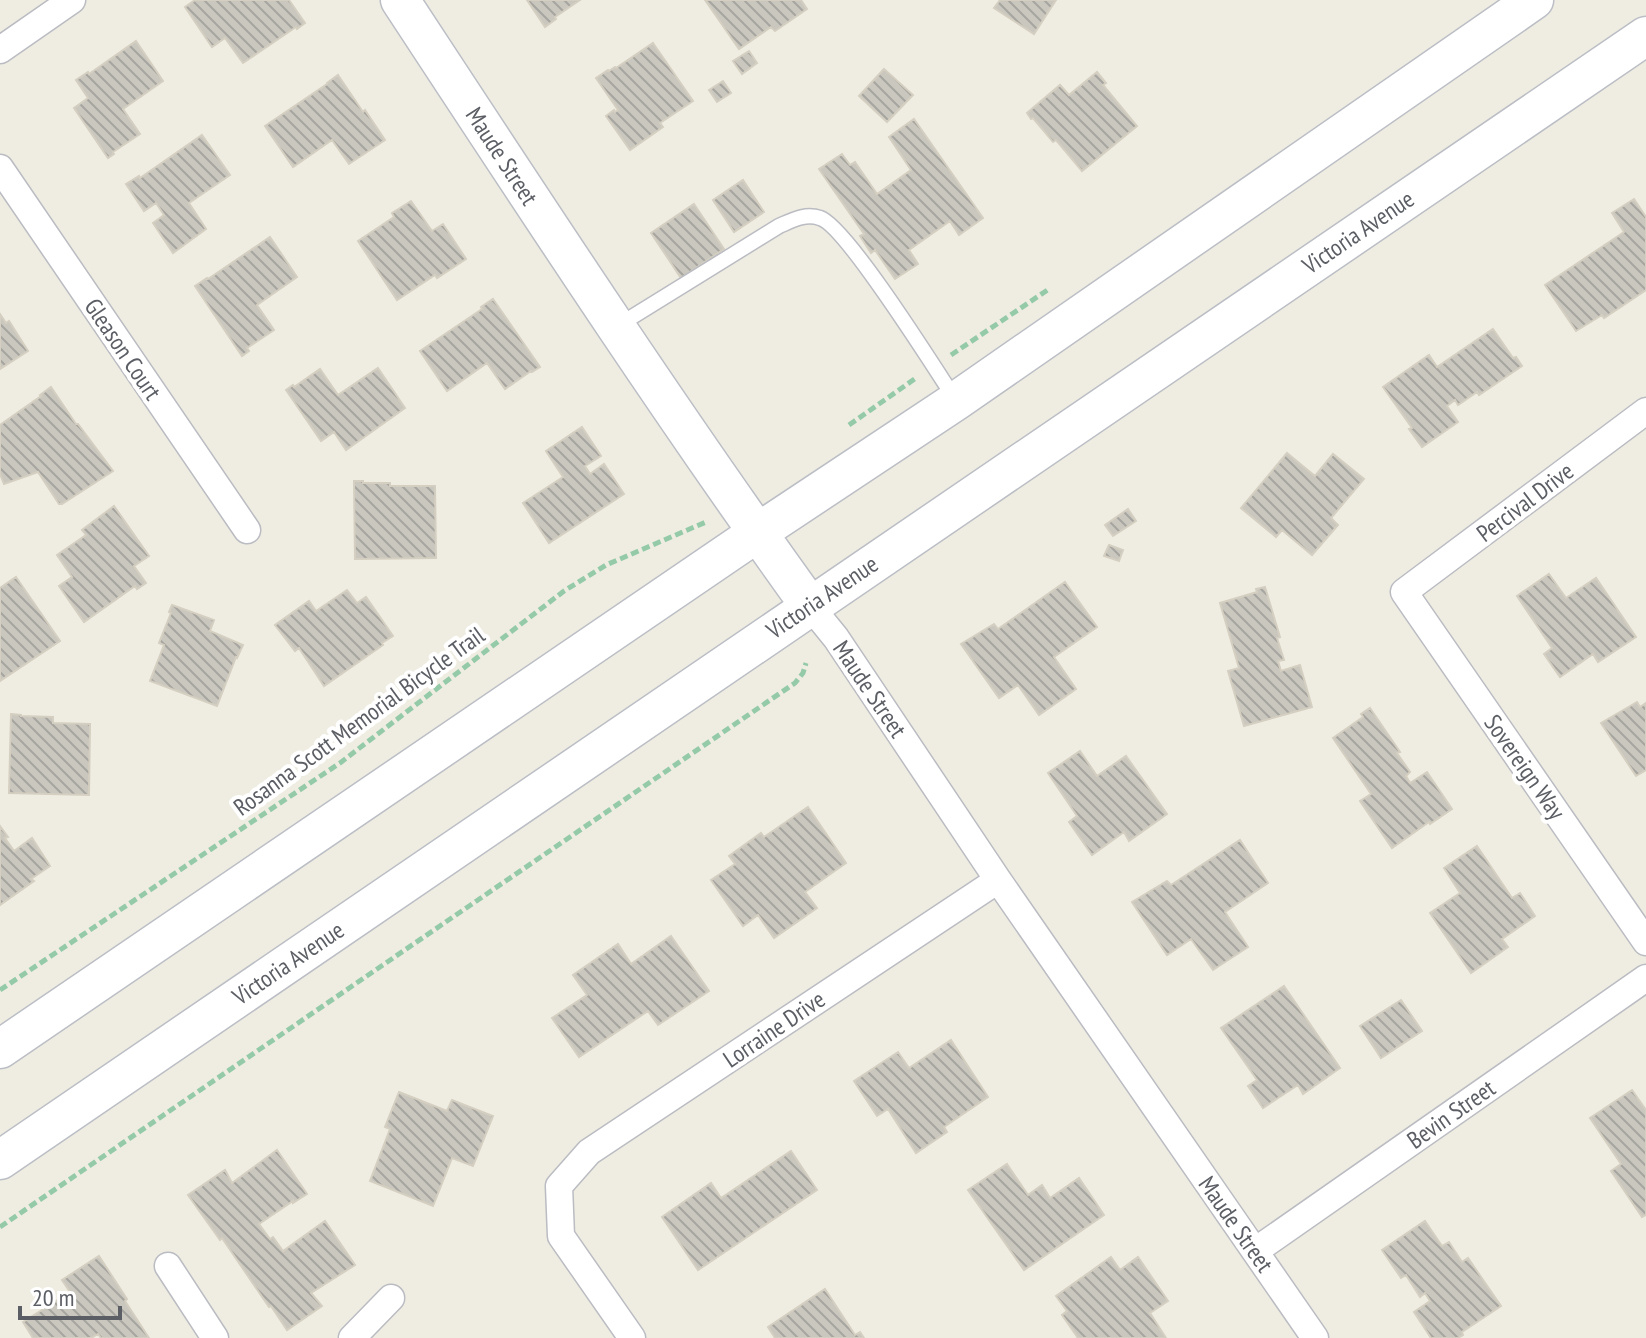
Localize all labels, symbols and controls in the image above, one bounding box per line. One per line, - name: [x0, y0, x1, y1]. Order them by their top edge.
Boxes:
- street label: Maude Street: [459, 101, 545, 211]
- street label: Victoria Avenue: [1295, 183, 1420, 281]
- street label: Gleason Court: [78, 292, 168, 406]
- street label: Percival Drive: [1470, 455, 1580, 549]
- street label: Victoria Avenue: [759, 548, 884, 646]
- street label: Rosanna Scott Memorial Bicycle Trail: [227, 619, 491, 823]
- street label: Maude Street: [826, 635, 914, 744]
- street label: Sovereign Way: [1478, 709, 1572, 825]
- street label: Victoria Avenue: [225, 914, 350, 1012]
- street label: Lorraine Drive: [717, 984, 831, 1074]
- street label: Bevin Street: [1401, 1072, 1501, 1156]
- street label: Maude Street: [1192, 1170, 1281, 1278]
- scale bar: [20, 1270, 120, 1320]
- text: 20 m: [32, 1282, 74, 1313]

